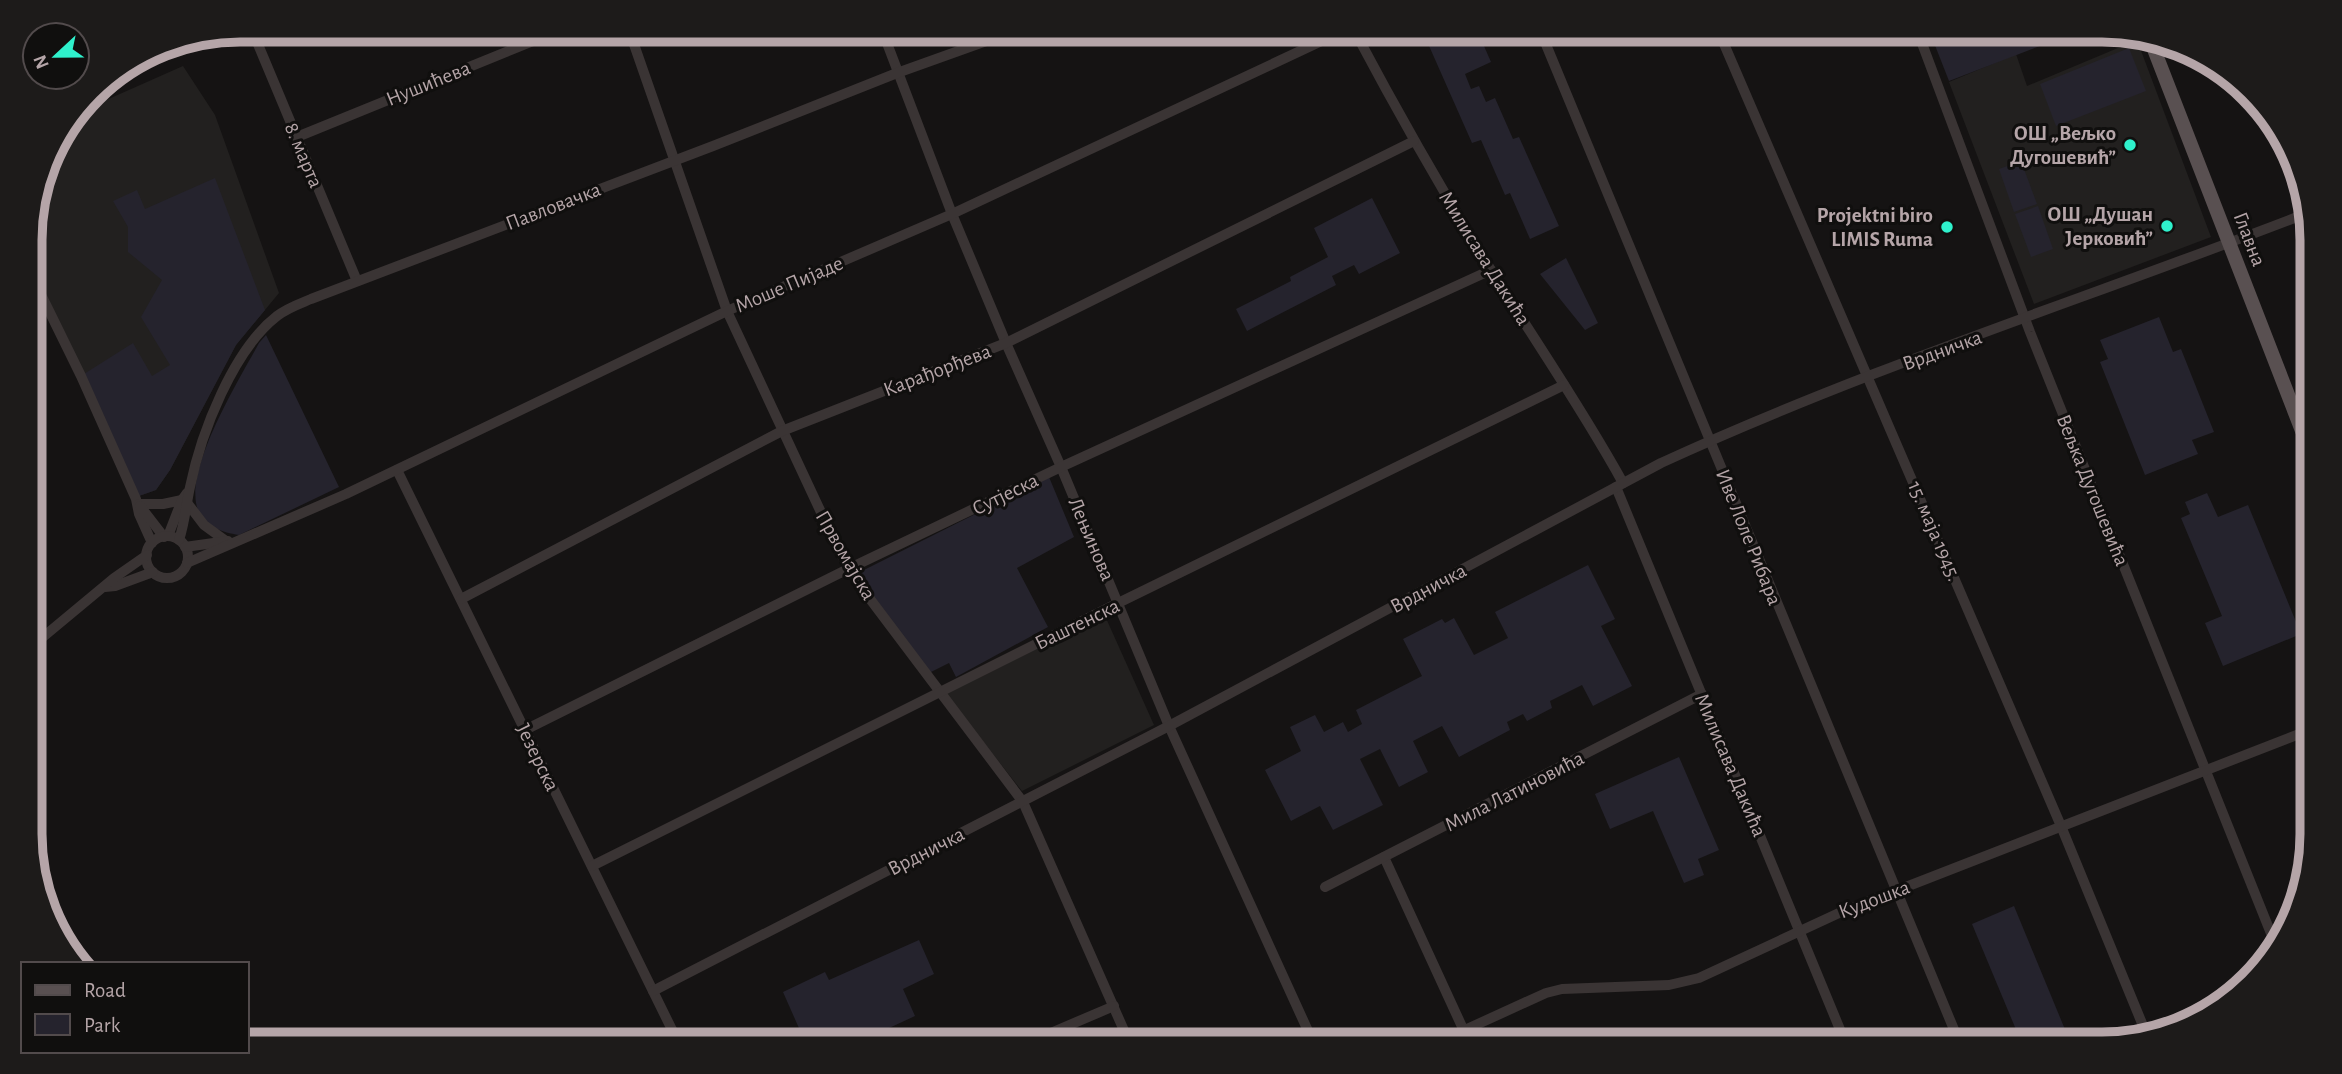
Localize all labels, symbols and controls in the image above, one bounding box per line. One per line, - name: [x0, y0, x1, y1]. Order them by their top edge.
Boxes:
- north arrow: [21, 21, 91, 91]
- text: N: [30, 52, 53, 71]
- street label: Нушићева: [383, 57, 474, 110]
- street label: 8. марта: [281, 120, 327, 191]
- place label: ОШ „Вељко Дугошевић”: [2010, 123, 2116, 168]
- marker: ОШ „Вељко Дугошевић”: [2122, 137, 2138, 153]
- street label: Павловачка: [503, 179, 604, 234]
- street label: Милисава Дакића: [1435, 188, 1534, 329]
- place label: ОШ „Душан Јерковић”: [2047, 204, 2153, 249]
- place label: Projektni biro LIMIS Ruma: [1817, 205, 1933, 250]
- street label: Главна: [2230, 209, 2270, 270]
- marker: ОШ „Душан Јерковић”: [2159, 218, 2175, 234]
- marker: Projektni biro LIMIS Ruma: [1939, 219, 1955, 235]
- street label: Моше Пијаде: [732, 252, 846, 317]
- street label: Врдничка: [1900, 326, 1985, 375]
- street label: Карађорђева: [881, 340, 994, 401]
- street label: Вељка Дугошевића: [2053, 411, 2133, 569]
- street label: Иве Лоле Рибара: [1712, 466, 1786, 609]
- street label: Сутјеска: [969, 469, 1042, 519]
- street label: 15. маја 1945.: [1904, 478, 1965, 584]
- street label: Лењинова: [1065, 495, 1119, 584]
- street label: Првомајска: [812, 507, 880, 604]
- street label: Врдничка: [1387, 560, 1470, 617]
- street label: Баштенска: [1032, 595, 1123, 654]
- street label: Милисава Дакића: [1691, 690, 1770, 840]
- street label: Језерска: [512, 720, 563, 795]
- street label: Мила Латиновића: [1441, 747, 1588, 836]
- street label: Врдничка: [884, 823, 968, 880]
- street label: Кудошка: [1836, 876, 1913, 923]
- legend: [21, 962, 248, 1053]
- text: Road: [84, 980, 126, 1001]
- text: Park: [84, 1015, 121, 1036]

